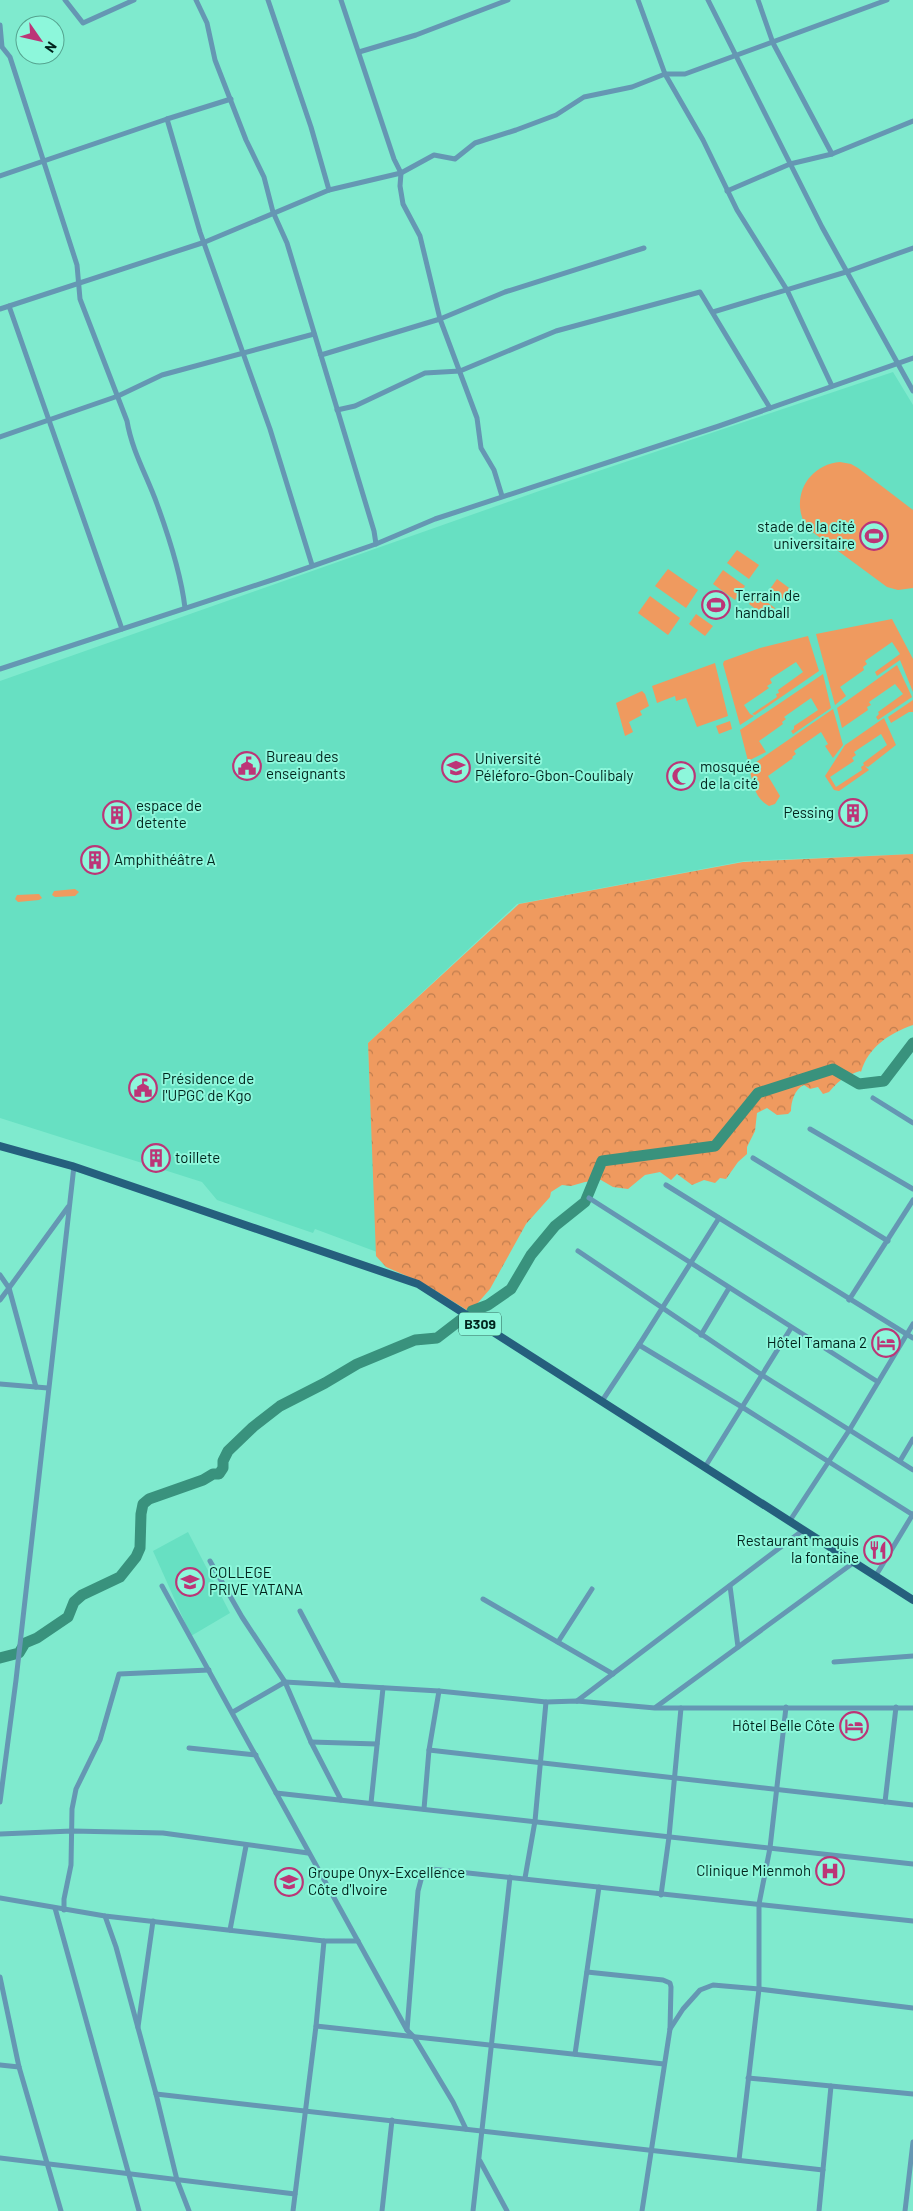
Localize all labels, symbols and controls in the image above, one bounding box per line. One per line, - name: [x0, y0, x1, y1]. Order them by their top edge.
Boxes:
- north arrow: [15, 15, 65, 65]
- text: N: [42, 39, 61, 56]
- place label: stade de la cité universitaire: [757, 517, 855, 552]
- sports icon: stade de la cité universitaire: [859, 521, 889, 551]
- place label: Terrain de handball: [735, 586, 800, 621]
- sports icon: Terrain de handball: [701, 590, 731, 620]
- place label: Bureau des enseignants: [266, 747, 346, 782]
- place label: Université Péléforo-Gbon-Coulibaly: [475, 749, 633, 784]
- public building icon: Bureau des enseignants: [232, 751, 262, 781]
- school or university icon: Université Péléforo-Gbon-Coulibaly: [441, 753, 471, 783]
- place label: mosquée de la cité: [700, 757, 760, 792]
- mosque icon: mosquée de la cité: [666, 761, 696, 791]
- place label: espace de detente: [136, 796, 202, 831]
- building icon: Pessing: [838, 798, 868, 828]
- building icon: espace de detente: [102, 800, 132, 830]
- place label: Pessing: [783, 803, 834, 821]
- building icon: Amphithéâtre A: [80, 845, 110, 875]
- place label: Amphithéâtre A: [114, 850, 216, 868]
- place label: Présidence de l'UPGC de Kgo: [162, 1069, 254, 1104]
- public building icon: Présidence de l'UPGC de Kgo: [128, 1073, 158, 1103]
- building icon: toillete: [141, 1143, 171, 1173]
- place label: toillete: [175, 1148, 220, 1166]
- road number: B309: [459, 1312, 501, 1336]
- hotel icon: Hôtel Tamana 2: [871, 1328, 901, 1358]
- place label: Hôtel Tamana 2: [767, 1333, 867, 1351]
- place label: Restaurant maquis la fontaine: [737, 1531, 859, 1566]
- restaurant icon: Restaurant maquis la fontaine: [863, 1535, 893, 1565]
- place label: COLLEGE PRIVE YATANA: [209, 1563, 303, 1598]
- school or university icon: COLLEGE PRIVE YATANA: [175, 1567, 205, 1597]
- hotel icon: Hôtel Belle Côte: [839, 1711, 869, 1741]
- place label: Hôtel Belle Côte: [732, 1716, 835, 1734]
- hospital icon: Clinique Mienmoh: [815, 1856, 845, 1886]
- place label: Clinique Mienmoh: [696, 1861, 811, 1879]
- place label: Groupe Onyx-Excellence Côte d'Ivoire: [308, 1863, 465, 1898]
- school or university icon: Groupe Onyx-Excellence Côte d'Ivoire: [274, 1867, 304, 1897]

